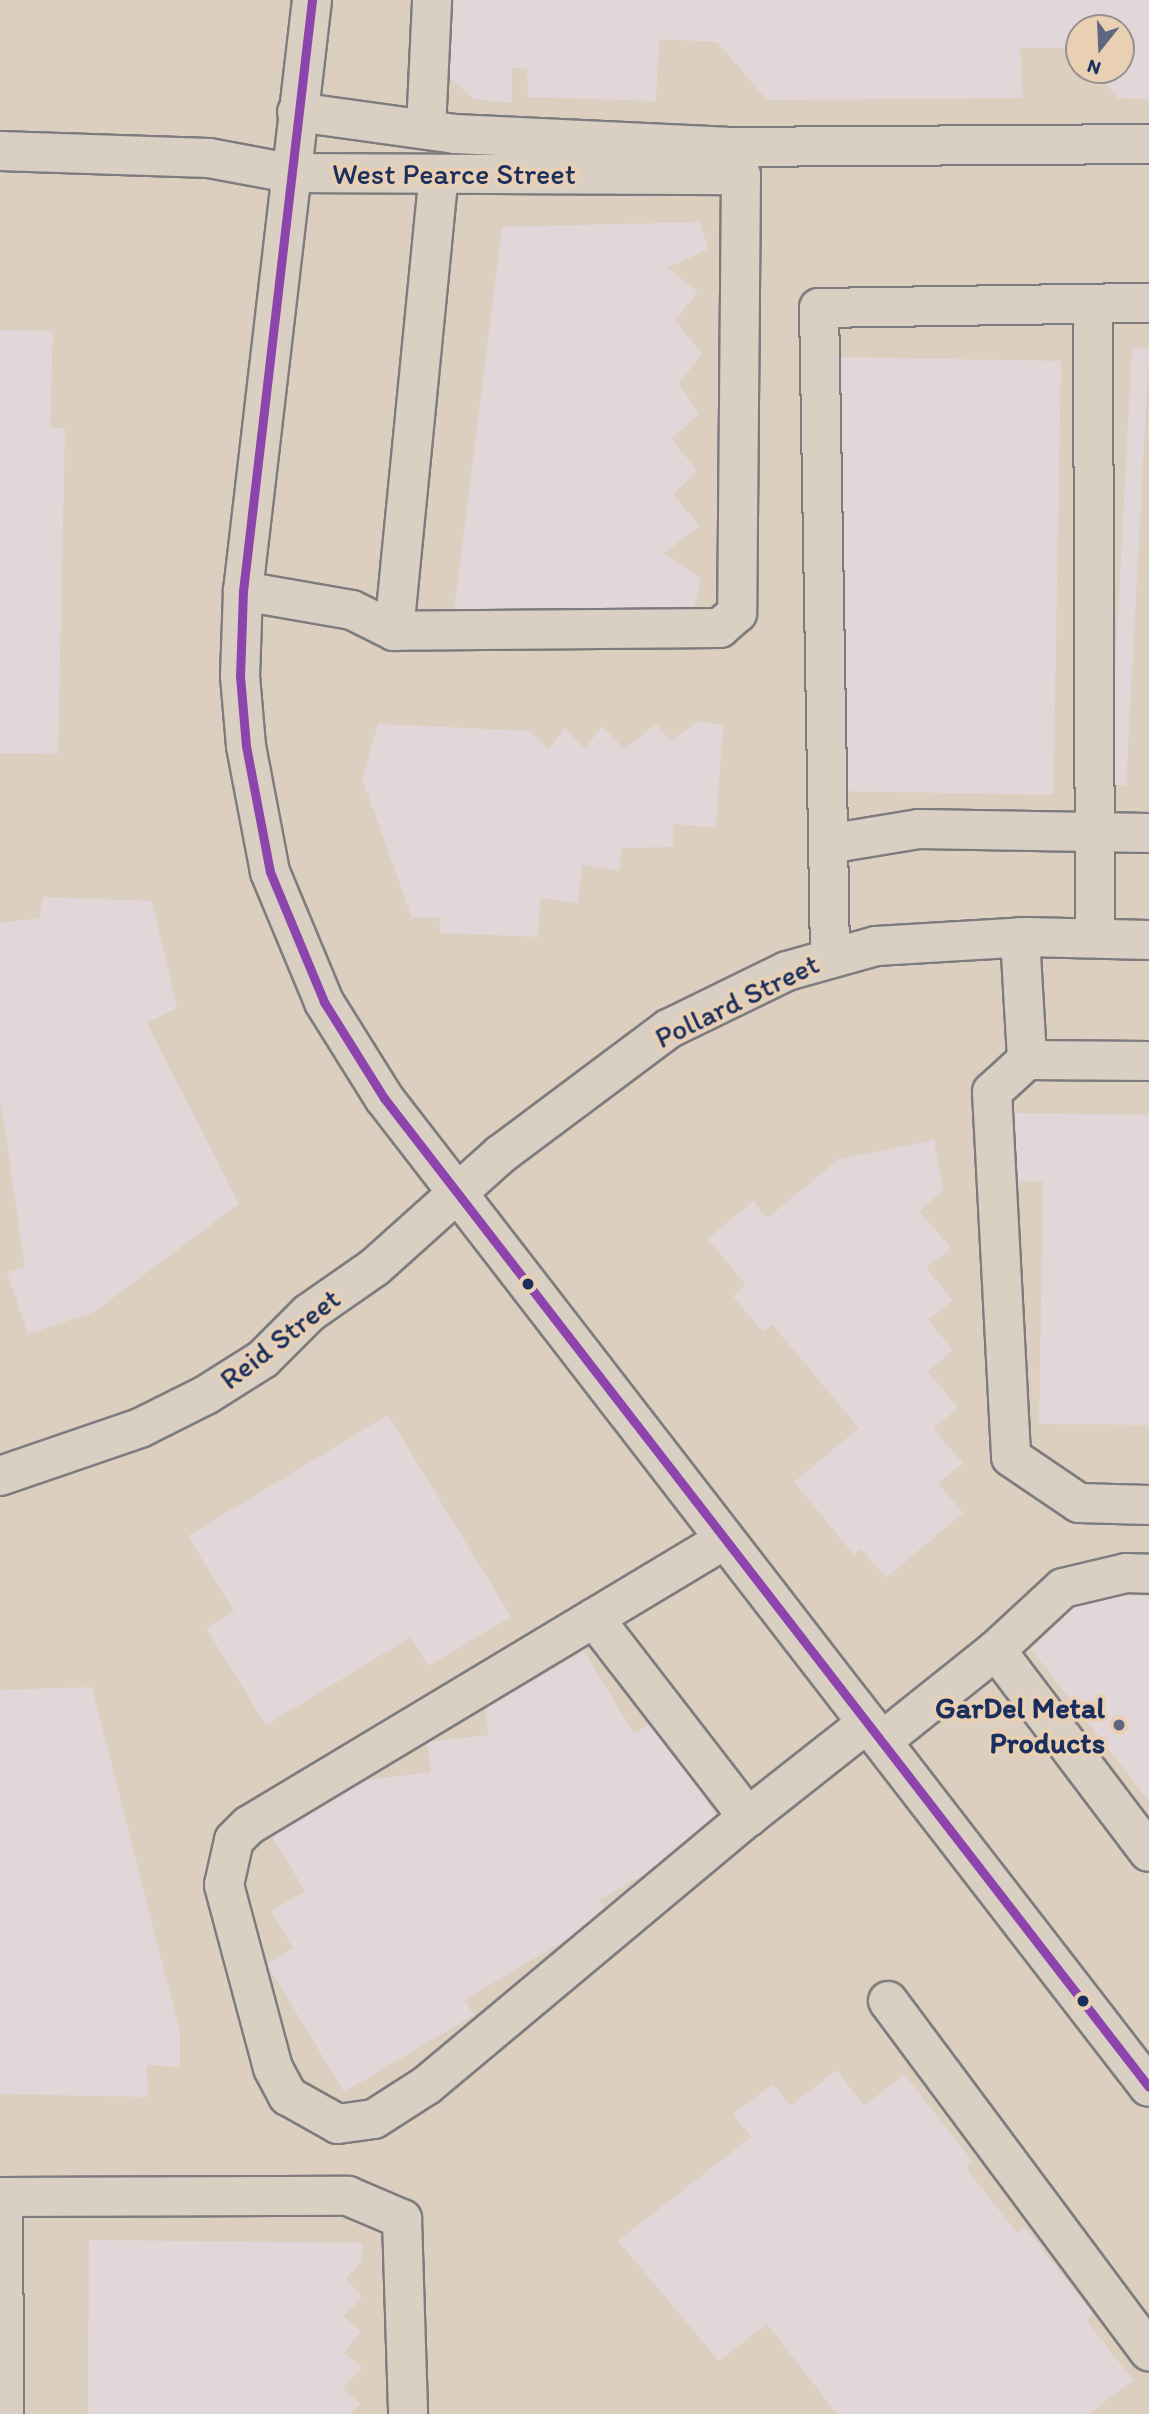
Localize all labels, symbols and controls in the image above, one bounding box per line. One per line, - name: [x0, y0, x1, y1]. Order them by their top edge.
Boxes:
- north arrow: [1065, 14, 1135, 84]
- text: N: [1084, 55, 1104, 80]
- street label: West Pearce Street: [333, 156, 575, 192]
- street label: Pollard Street: [649, 946, 825, 1056]
- unlabelled marker: [521, 1277, 535, 1291]
- street label: Reid Street: [213, 1281, 347, 1397]
- place label: GarDel Metal Products: [936, 1690, 1105, 1760]
- marker: GarDel Metal Products: [1111, 1717, 1127, 1733]
- unlabelled marker: [1076, 1994, 1090, 2008]

